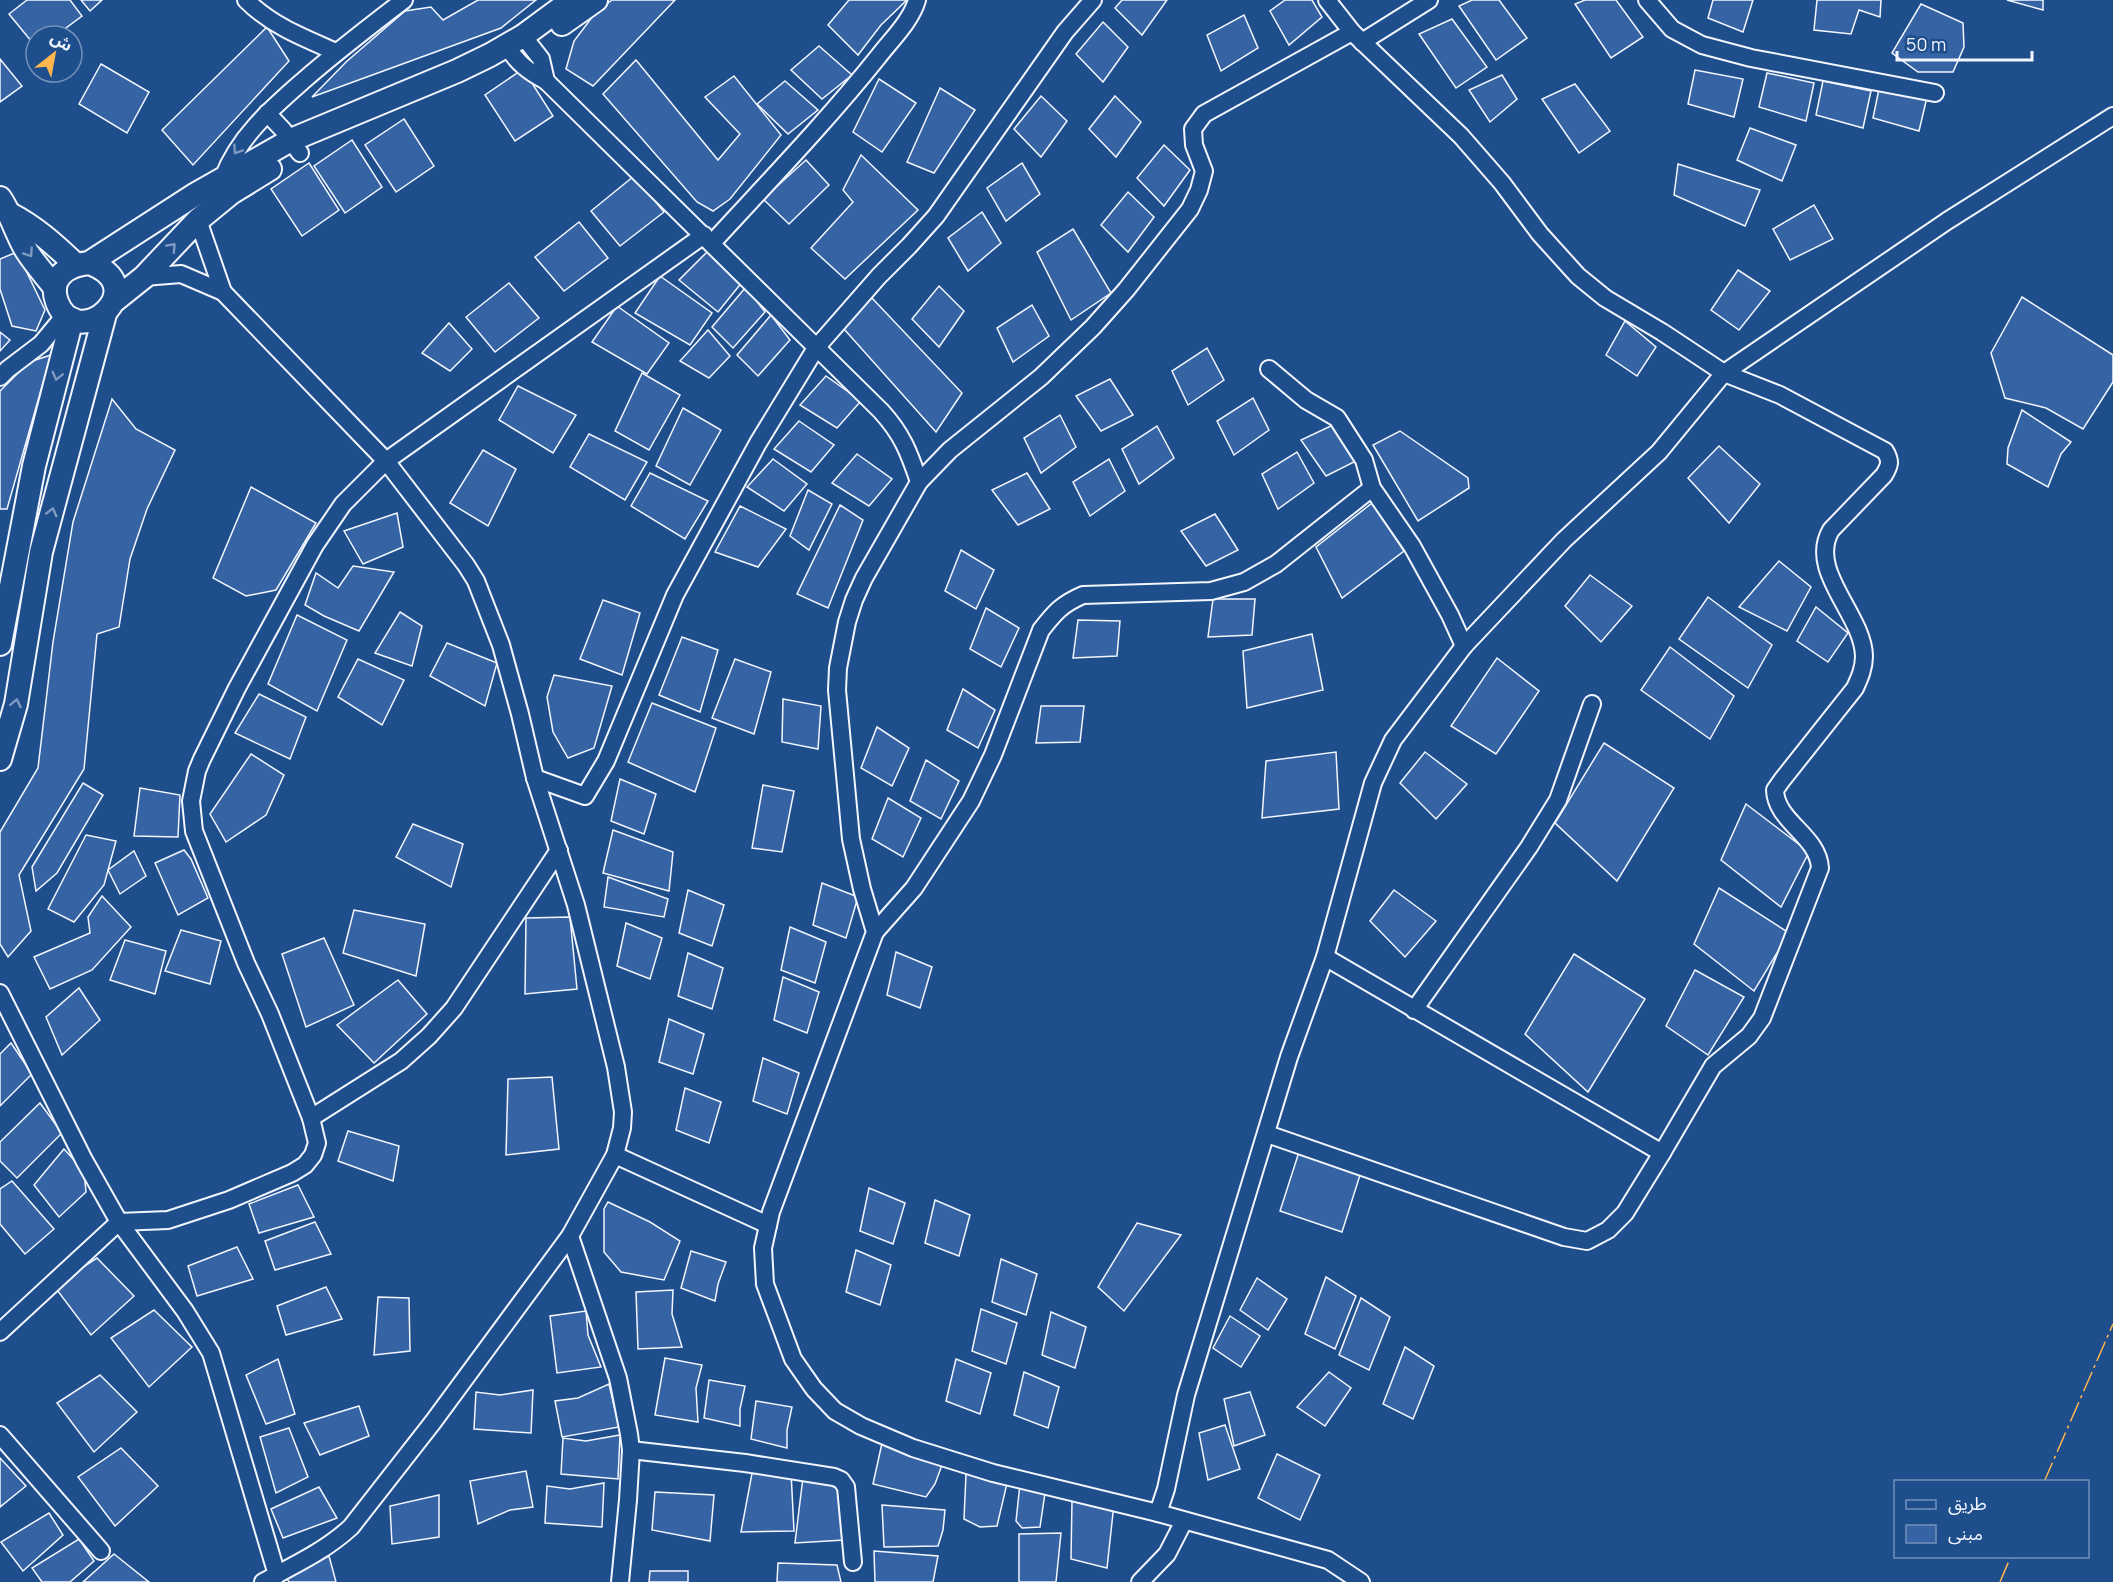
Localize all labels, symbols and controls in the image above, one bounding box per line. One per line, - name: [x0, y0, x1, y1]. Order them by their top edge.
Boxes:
- north arrow: [24, 24, 84, 84]
- scale bar: [1897, 24, 2032, 62]
- text: ش: [47, 26, 77, 56]
- text: 50 m: [1906, 32, 1946, 56]
- one-way arrow: [233, 144, 244, 155]
- one-way arrow: [165, 243, 176, 254]
- one-way arrow: [22, 246, 33, 257]
- one-way arrow: [52, 370, 64, 380]
- one-way arrow: [45, 507, 57, 518]
- one-way arrow: [8, 698, 21, 708]
- legend: [1894, 1480, 2089, 1558]
- text: طريق: [1948, 1491, 1987, 1515]
- text: مبنى: [1948, 1521, 1983, 1545]

